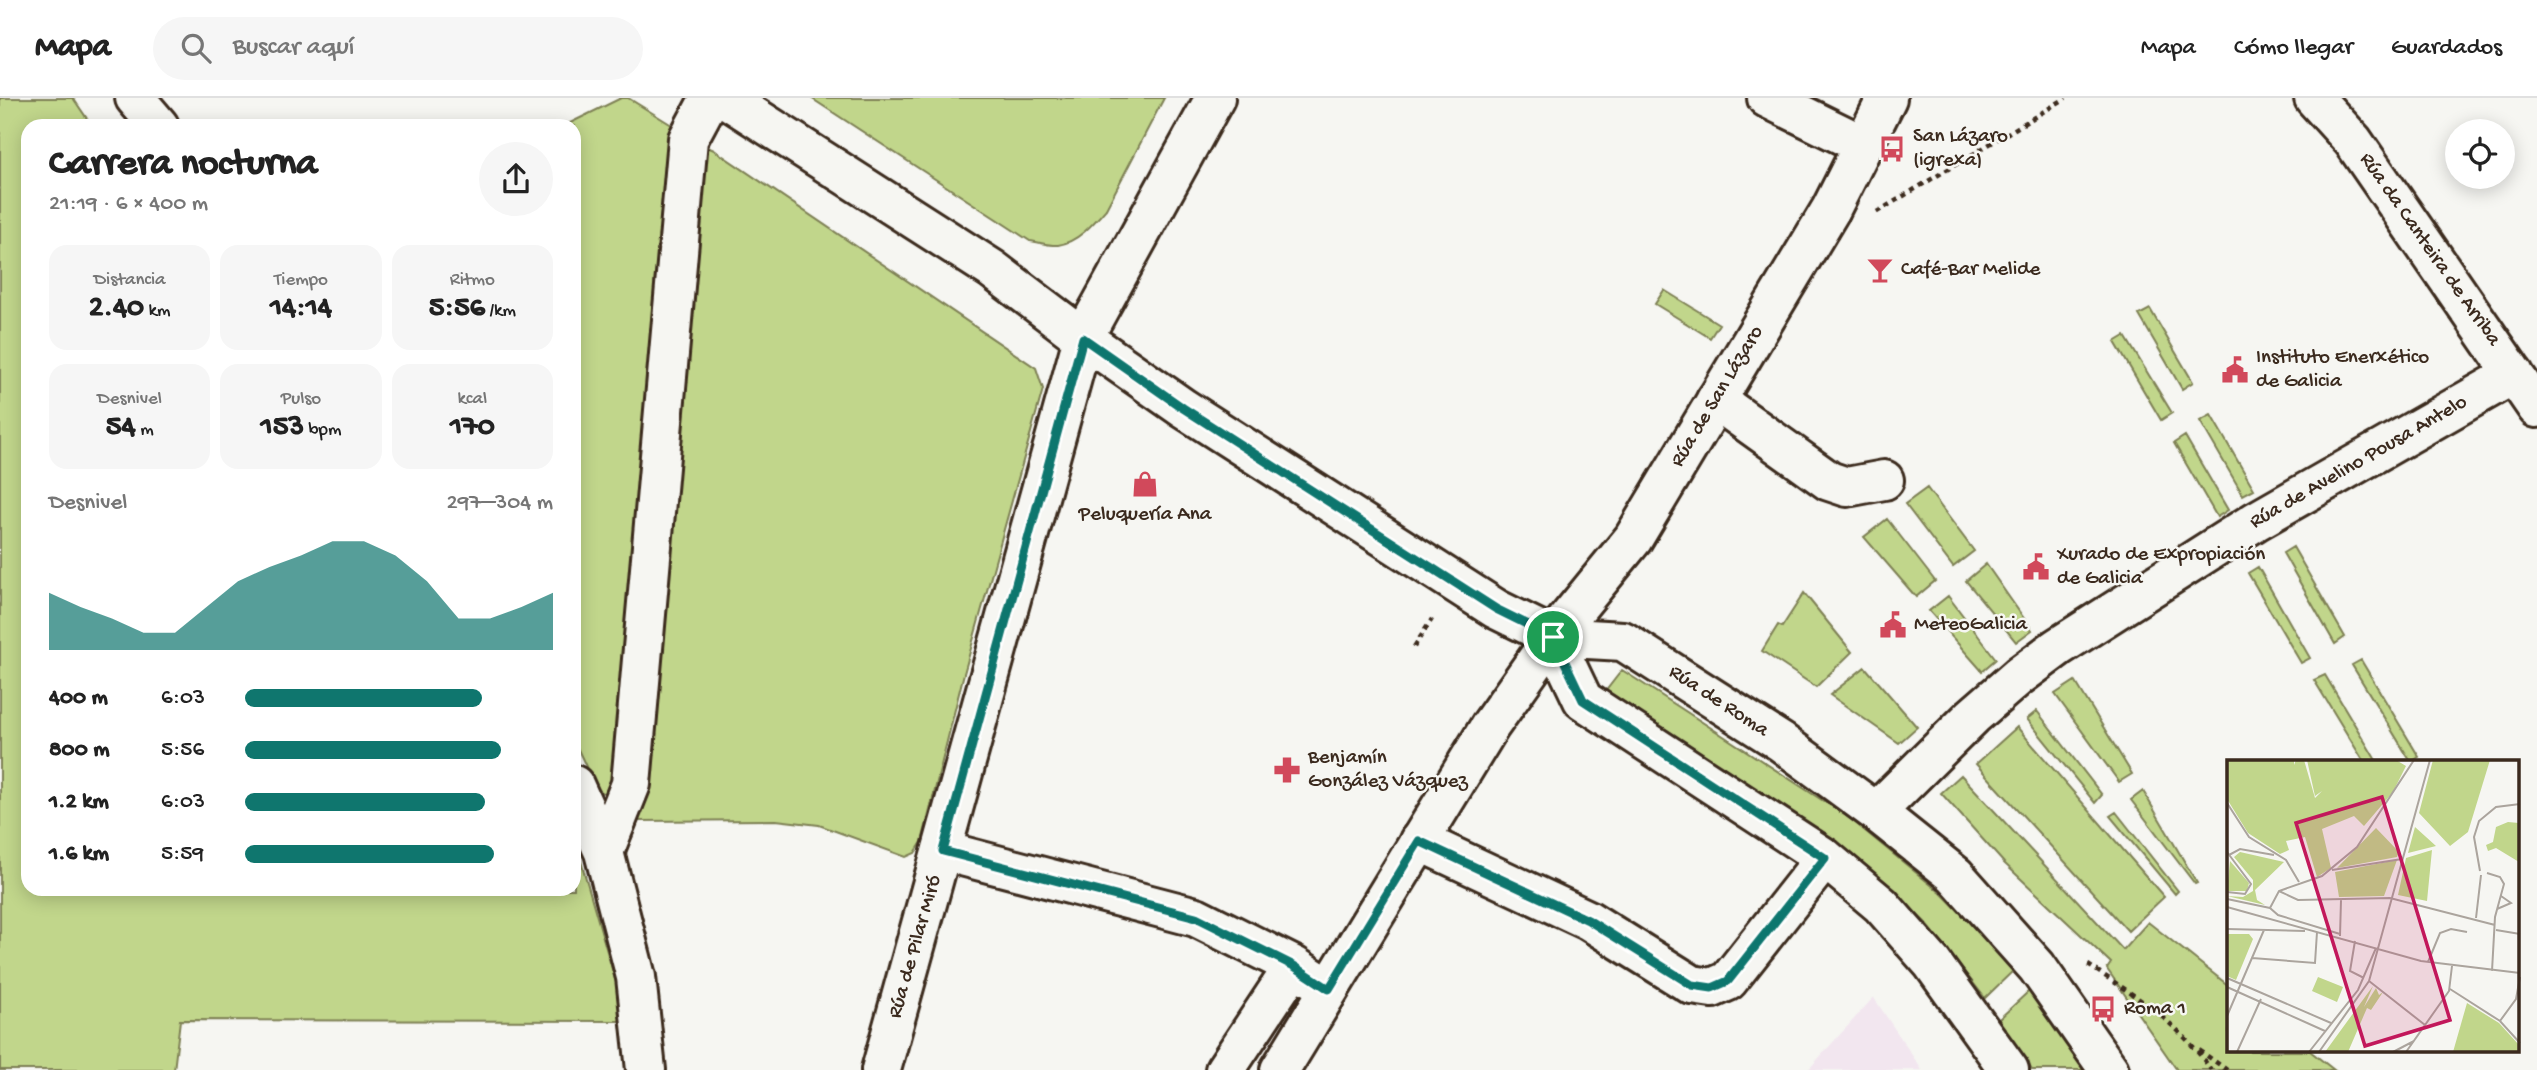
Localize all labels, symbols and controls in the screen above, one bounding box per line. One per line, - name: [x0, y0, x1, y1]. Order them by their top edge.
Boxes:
- search box: [153, 17, 643, 80]
- text: Mapa: [35, 29, 111, 67]
- icon: search: [177, 29, 215, 67]
- text: Buscar aquí: [233, 33, 354, 64]
- text: Mapa: [2141, 34, 2196, 63]
- text: Cómo llegar: [2234, 34, 2353, 63]
- text: Guardados: [2391, 34, 2502, 63]
- map controls: [2445, 119, 2515, 189]
- button: locate: [2445, 119, 2515, 189]
- place label: San Lázaro (igrexa): [1913, 125, 2008, 174]
- bus stop icon: San Lázaro (igrexa): [1877, 134, 1907, 164]
- button: share: [479, 142, 553, 216]
- text: Carrera nocturna: [49, 143, 317, 187]
- street label: Rúa da Canteira de Arriba: [2353, 149, 2506, 353]
- text: 21:19 · 6 × 400 m: [49, 191, 208, 218]
- bar icon: Café-Bar Melide: [1865, 255, 1895, 285]
- place label: Café-Bar Melide: [1901, 258, 2042, 283]
- text: Distancia: [94, 269, 166, 292]
- text: Tiempo: [274, 269, 328, 292]
- text: Ritmo: [450, 269, 495, 292]
- text: 2.40: [89, 292, 144, 327]
- text: 14:14: [270, 292, 332, 327]
- text: 5:56: [429, 292, 485, 327]
- text: km: [144, 300, 171, 323]
- text: /km: [485, 300, 516, 323]
- street label: Rúa de San Lázaro: [1666, 322, 1770, 472]
- place label: Instituto Enerxético de Galicia: [2256, 346, 2429, 395]
- public building icon: Instituto Enerxético de Galicia: [2220, 355, 2250, 385]
- text: Desnivel: [97, 388, 162, 411]
- text: Pulso: [281, 388, 321, 411]
- text: kcal: [457, 388, 487, 411]
- street label: Rúa de Avelino Pousa Antelo: [2246, 390, 2472, 536]
- text: 54: [106, 411, 136, 446]
- text: 153: [261, 411, 304, 446]
- text: 170: [450, 411, 495, 446]
- text: m: [136, 419, 154, 442]
- text: bpm: [304, 419, 341, 442]
- shop icon: Peluquería Ana: [1130, 469, 1160, 499]
- text: Desnivel: [49, 490, 127, 517]
- text: 297–304 m: [446, 490, 553, 517]
- place label: Peluquería Ana: [1078, 503, 1213, 528]
- place label: Xurado de Expropiación de Galicia: [2056, 543, 2265, 592]
- public building icon: Xurado de Expropiación de Galicia: [2021, 552, 2051, 582]
- pin: [1523, 607, 1583, 667]
- public building icon: MeteoGalicia: [1878, 610, 1908, 640]
- place label: MeteoGalicia: [1914, 613, 2028, 638]
- icon: arrive: [1534, 618, 1572, 656]
- street label: Rúa de Roma: [1663, 660, 1774, 744]
- text: 400 m: [49, 685, 108, 712]
- text: 6:03: [161, 685, 205, 712]
- text: 800 m: [49, 737, 110, 764]
- text: 5:56: [161, 737, 204, 764]
- place label: Benjamín González Vázquez: [1307, 746, 1469, 795]
- pharmacy icon: Benjamín González Vázquez: [1272, 755, 1302, 785]
- inset map: [2227, 760, 2520, 1052]
- text: 1.2 km: [49, 789, 109, 816]
- text: 6:03: [161, 789, 205, 816]
- text: 1.6 km: [49, 841, 109, 868]
- text: 5:59: [161, 841, 204, 868]
- street label: Rúa de Pilar Miró: [884, 872, 948, 1022]
- bus stop icon: Roma 1: [2088, 994, 2118, 1024]
- place label: Roma 1: [2124, 997, 2186, 1022]

